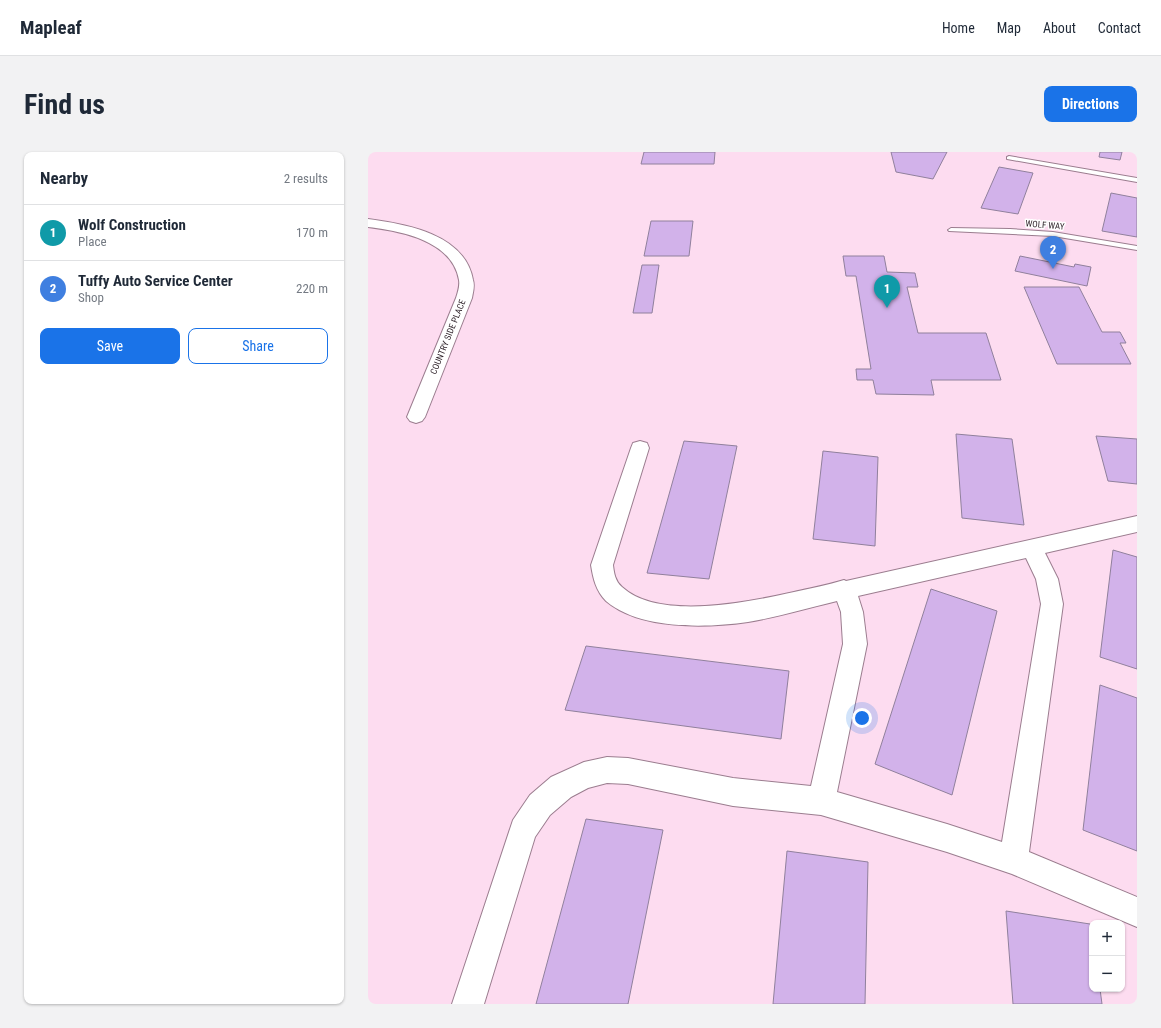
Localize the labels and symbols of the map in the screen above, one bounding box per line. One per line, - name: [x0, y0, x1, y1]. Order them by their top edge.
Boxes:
- street label: WOLF WAY: [1025, 218, 1065, 232]
- pin: 2: [1040, 236, 1066, 269]
- pin: 1: [874, 275, 900, 308]
- street label: COUNTRY SIDE PLACE: [428, 298, 468, 376]
- your location: [852, 708, 872, 728]

